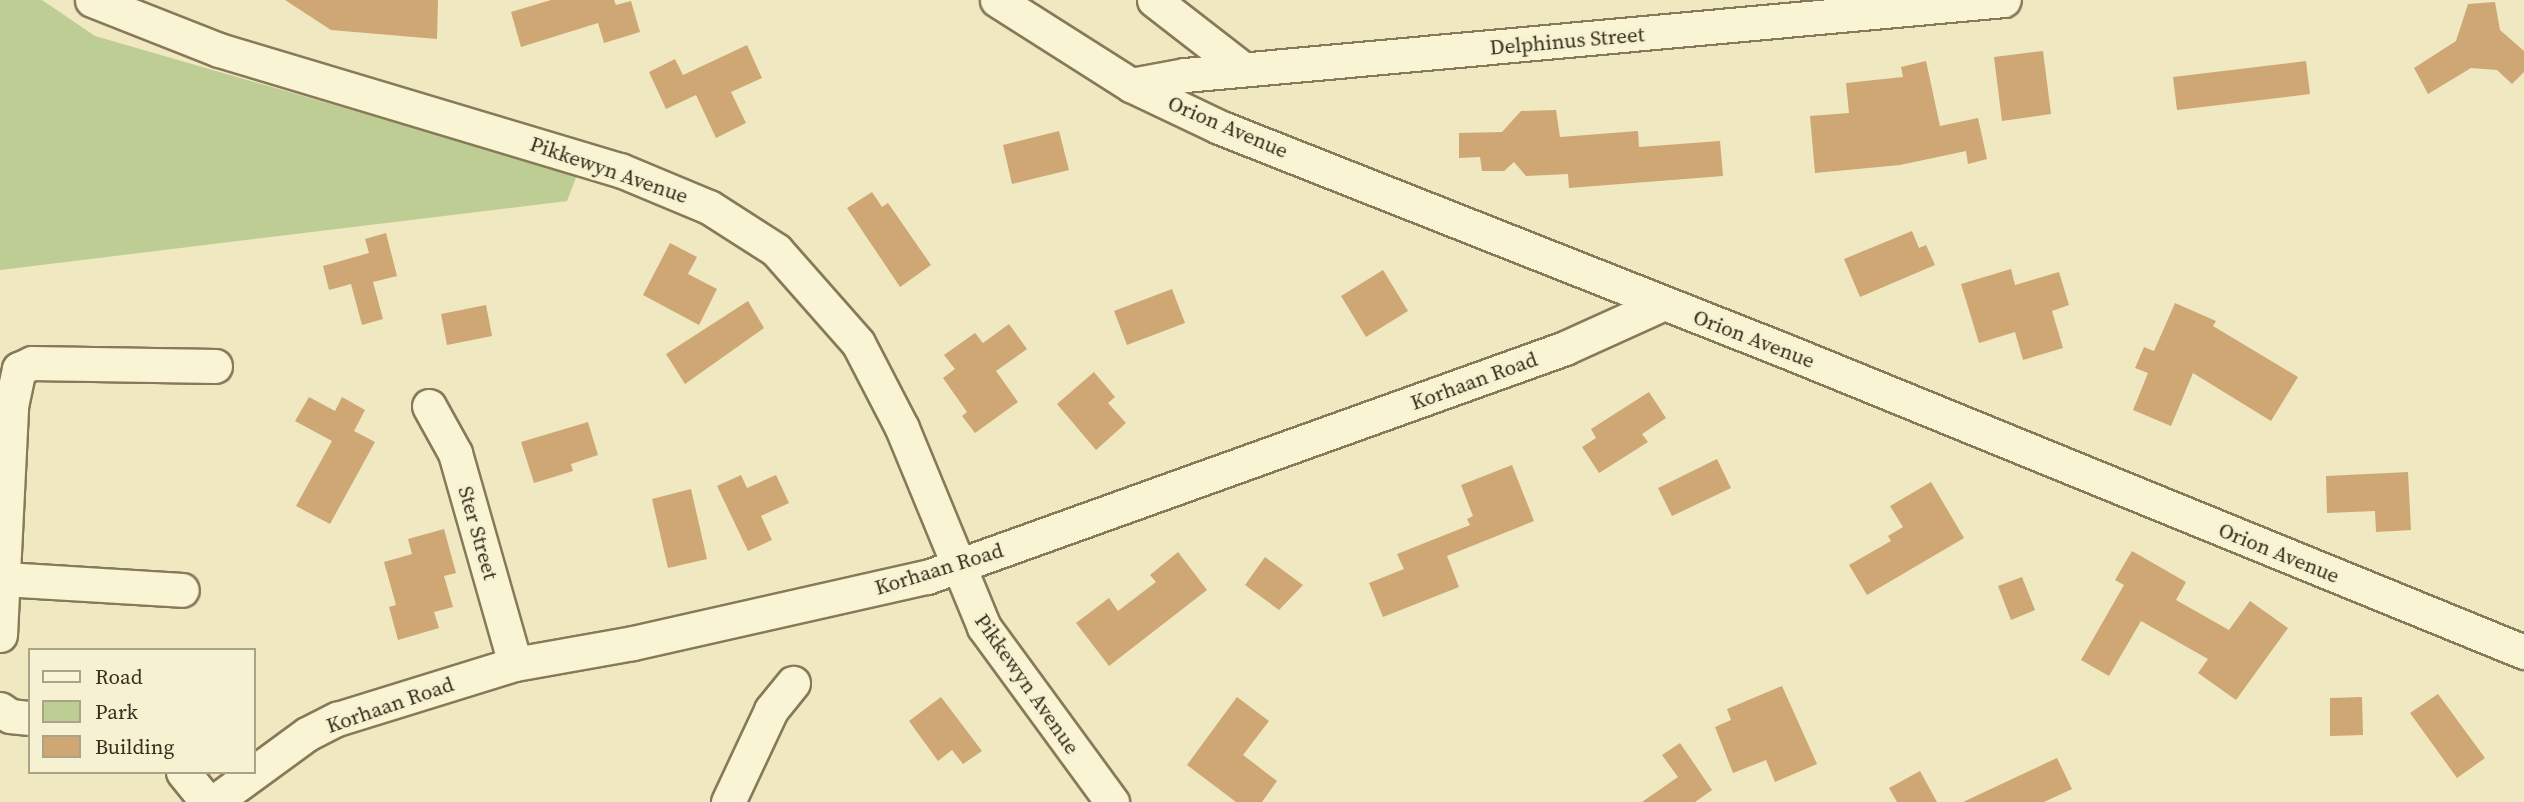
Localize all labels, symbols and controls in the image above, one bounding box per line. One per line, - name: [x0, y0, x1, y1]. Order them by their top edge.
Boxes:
- street label: Delphinus Street: [1489, 22, 1645, 60]
- street label: Orion Avenue: [1164, 90, 1292, 164]
- street label: Pikkewyn Avenue: [527, 131, 691, 209]
- street label: Orion Avenue: [1690, 304, 1818, 374]
- street label: Korhaan Road: [1407, 346, 1541, 416]
- street label: Ster Street: [453, 483, 503, 583]
- street label: Orion Avenue: [2215, 517, 2343, 589]
- street label: Korhaan Road: [872, 538, 1006, 600]
- street label: Pikkewyn Avenue: [969, 609, 1085, 759]
- legend: [28, 648, 256, 774]
- text: Road: [95, 662, 143, 691]
- street label: Korhaan Road: [323, 671, 457, 739]
- text: Park: [95, 697, 138, 726]
- text: Building: [95, 732, 174, 761]

